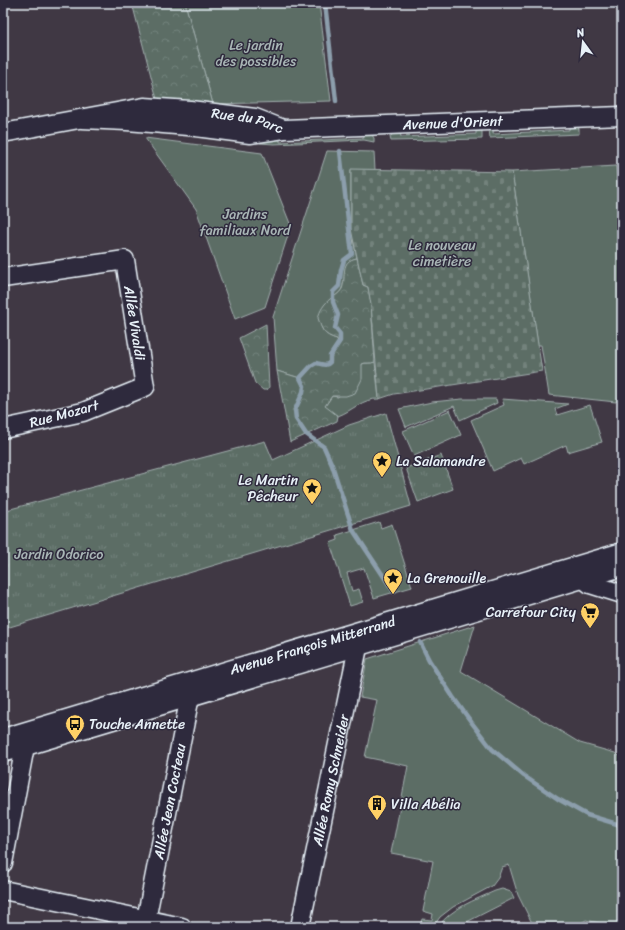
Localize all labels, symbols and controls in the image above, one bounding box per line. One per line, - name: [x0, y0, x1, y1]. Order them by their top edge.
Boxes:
- north arrow: [563, 22, 603, 62]
- text: N: [573, 23, 587, 43]
- park label: Le jardin des possibles: [215, 33, 297, 74]
- street label: Rue du Parc: [210, 100, 287, 141]
- street label: Avenue d'Orient: [401, 108, 505, 137]
- park label: Jardins familiaux Nord: [200, 202, 292, 243]
- park label: Le nouveau cimetière: [408, 233, 476, 274]
- street label: Allée Vivaldi: [117, 283, 153, 363]
- street label: Rue Mozart: [27, 392, 103, 435]
- place label: La Salamandre: [396, 449, 486, 474]
- place icon: La Salamandre: [371, 450, 393, 478]
- place label: Le Martin Pêcheur: [238, 468, 299, 509]
- place icon: Le Martin Pêcheur: [301, 477, 323, 505]
- park label: Jardin Odorico: [14, 542, 103, 567]
- place label: La Grenouille: [407, 566, 487, 591]
- place icon: La Grenouille: [382, 567, 404, 595]
- place label: Carrefour City: [486, 600, 577, 625]
- supermarket icon: Carrefour City: [579, 601, 601, 629]
- street label: Avenue François Mitterrand: [225, 608, 400, 682]
- street label: Allée Romy Schneider: [304, 711, 357, 849]
- place label: Touche Annette: [89, 712, 185, 737]
- bus stop icon: Touche Annette: [64, 713, 86, 741]
- street label: Allée Jean Cocteau: [146, 741, 193, 862]
- place label: Villa Abélia: [391, 792, 461, 817]
- building icon: Villa Abélia: [366, 793, 388, 821]

